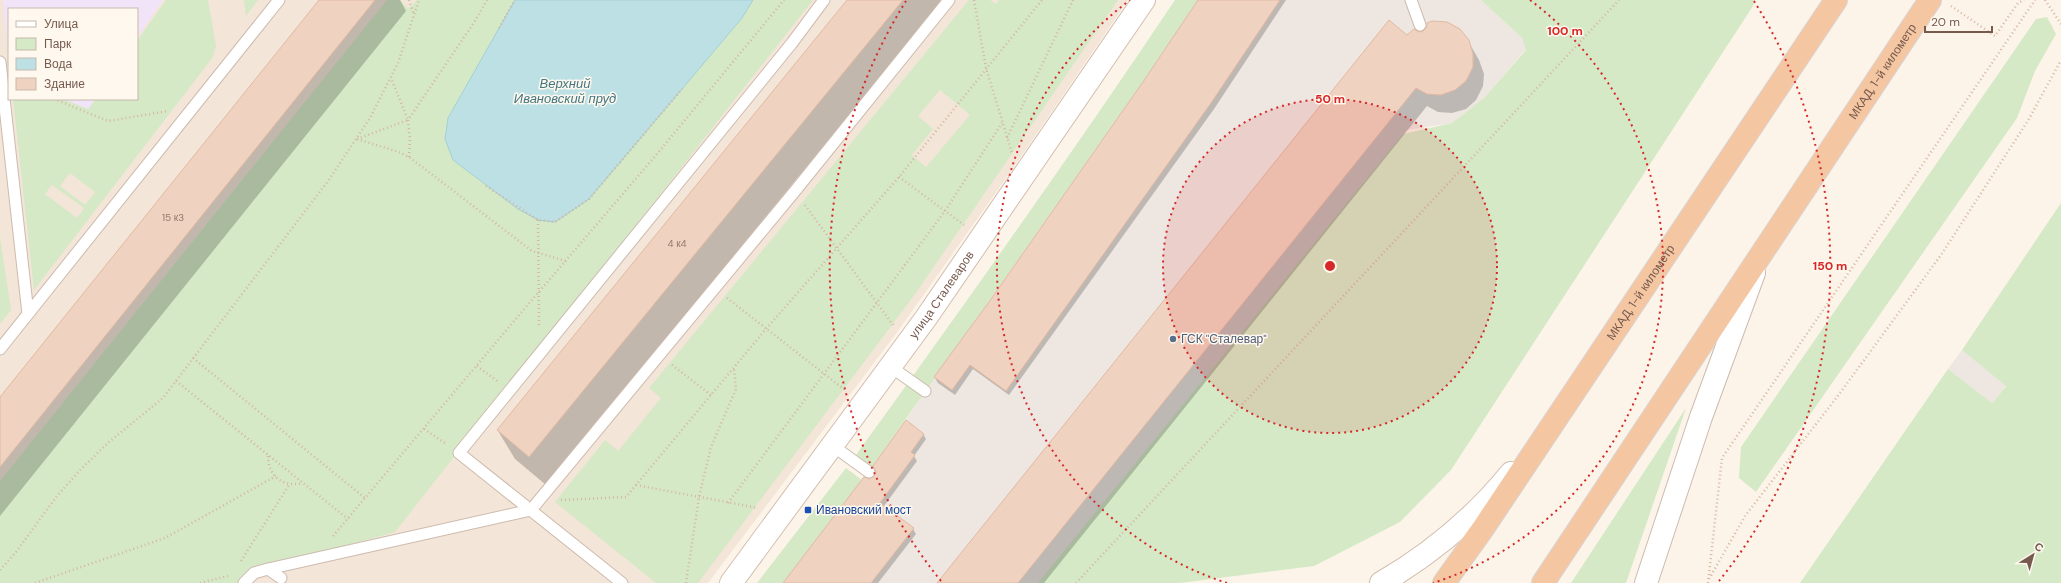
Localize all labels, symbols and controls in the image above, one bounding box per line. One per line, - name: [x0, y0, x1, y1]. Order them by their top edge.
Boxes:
- legend: [8, 8, 138, 100]
- scale bar: [1925, 8, 1992, 34]
- text: 20 m: [1931, 14, 1960, 30]
- text: Улица: [44, 16, 78, 32]
- street label: МКАД, 1-й километр: [1845, 20, 1920, 122]
- text: 100 m: [1547, 23, 1583, 39]
- text: Парк: [44, 36, 72, 52]
- text: Вода: [44, 56, 72, 72]
- water label: Верхний Ивановский пруд: [514, 75, 616, 107]
- text: Здание: [44, 76, 85, 92]
- text: 50 m: [1315, 91, 1345, 107]
- house number: 15 к3: [162, 211, 184, 224]
- house number: 4 к4: [667, 237, 687, 250]
- street label: МКАД, 1-й километр: [1603, 241, 1679, 343]
- street label: улица Сталеваров: [906, 248, 978, 342]
- text: 150 m: [1813, 258, 1847, 274]
- centre of rings: [1323, 259, 1337, 273]
- place label: ГСК "Сталевар": [1181, 331, 1267, 347]
- marker: ГСК "Сталевар": [1168, 334, 1178, 344]
- place label: Ивановский мост: [816, 502, 912, 518]
- marker: Ивановский мост: [803, 505, 813, 515]
- north arrow: [2013, 535, 2053, 575]
- text: С: [2032, 539, 2046, 555]

